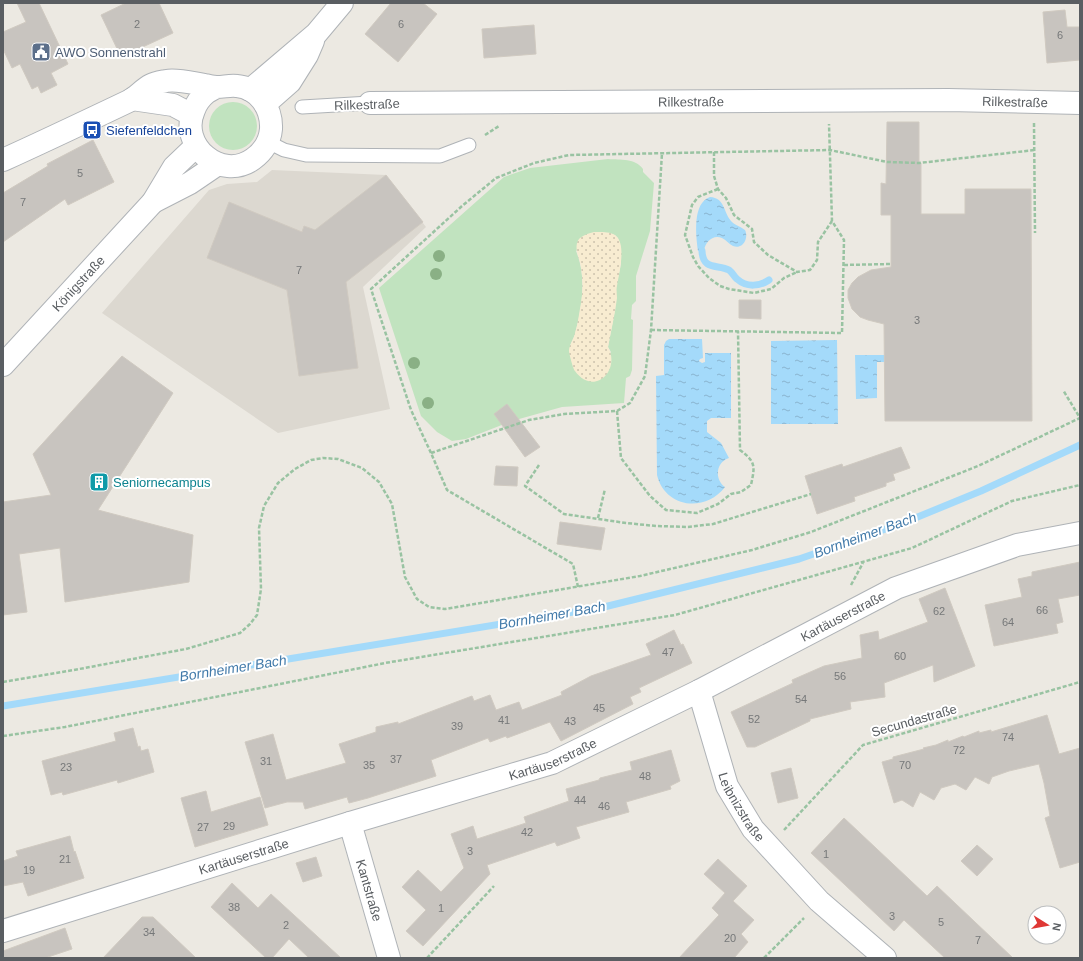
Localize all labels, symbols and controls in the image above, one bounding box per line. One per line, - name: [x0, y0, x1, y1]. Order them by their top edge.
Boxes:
- house number: 2: [134, 18, 140, 30]
- house number: 6: [398, 18, 404, 30]
- house number: 6: [1057, 29, 1063, 41]
- public building icon: AWO Sonnenstrahl: [30, 41, 52, 63]
- place label: AWO Sonnenstrahl: [55, 45, 166, 60]
- street label: Rilkestraße: [658, 94, 724, 110]
- street label: Rilkestraße: [982, 94, 1048, 110]
- street label: Rilkestraße: [334, 96, 400, 113]
- bus stop icon: Siefenfeldchen: [81, 119, 103, 141]
- place label: Siefenfeldchen: [106, 123, 192, 138]
- house number: 5: [77, 167, 83, 179]
- house number: 7: [20, 196, 26, 208]
- street label: Königstraße: [49, 253, 108, 315]
- house number: 7: [296, 264, 302, 276]
- house number: 3: [914, 314, 920, 326]
- building icon: Seniornecampus: [88, 471, 110, 493]
- place label: Seniornecampus: [113, 475, 211, 490]
- water label: Bornheimer Bach: [811, 509, 919, 561]
- street label: Kartäuserstraße: [798, 588, 888, 645]
- water label: Bornheimer Bach: [497, 598, 607, 632]
- house number: 66: [1036, 604, 1048, 616]
- house number: 62: [933, 605, 945, 617]
- house number: 64: [1002, 616, 1014, 628]
- house number: 47: [662, 646, 674, 658]
- house number: 60: [894, 650, 906, 662]
- water label: Bornheimer Bach: [178, 652, 288, 684]
- house number: 56: [834, 670, 846, 682]
- house number: 54: [795, 693, 807, 705]
- street label: Secundastraße: [870, 701, 959, 740]
- house number: 45: [593, 702, 605, 714]
- house number: 52: [748, 713, 760, 725]
- house number: 41: [498, 714, 510, 726]
- house number: 43: [564, 715, 576, 727]
- house number: 39: [451, 720, 463, 732]
- house number: 74: [1002, 731, 1014, 743]
- street label: Kartäuserstraße: [507, 735, 599, 783]
- house number: 72: [953, 744, 965, 756]
- house number: 37: [390, 753, 402, 765]
- house number: 31: [260, 755, 272, 767]
- house number: 35: [363, 759, 375, 771]
- house number: 70: [899, 759, 911, 771]
- house number: 23: [60, 761, 72, 773]
- house number: 48: [639, 770, 651, 782]
- street label: Leibnizstraße: [715, 771, 767, 845]
- house number: 44: [574, 794, 586, 806]
- house number: 46: [598, 800, 610, 812]
- house number: 29: [223, 820, 235, 832]
- house number: 27: [197, 821, 209, 833]
- house number: 42: [521, 826, 533, 838]
- street label: Kartäuserstraße: [197, 836, 291, 878]
- house number: 3: [467, 845, 473, 857]
- house number: 1: [823, 848, 829, 860]
- house number: 21: [59, 853, 71, 865]
- street label: Kantstraße: [353, 858, 385, 923]
- house number: 19: [23, 864, 35, 876]
- house number: 38: [228, 901, 240, 913]
- house number: 1: [438, 902, 444, 914]
- north arrow: [1027, 905, 1067, 945]
- house number: 3: [889, 910, 895, 922]
- house number: 5: [938, 916, 944, 928]
- house number: 2: [283, 919, 289, 931]
- text: N: [1050, 922, 1063, 932]
- house number: 34: [143, 926, 155, 938]
- house number: 20: [724, 932, 736, 944]
- house number: 7: [975, 934, 981, 946]

